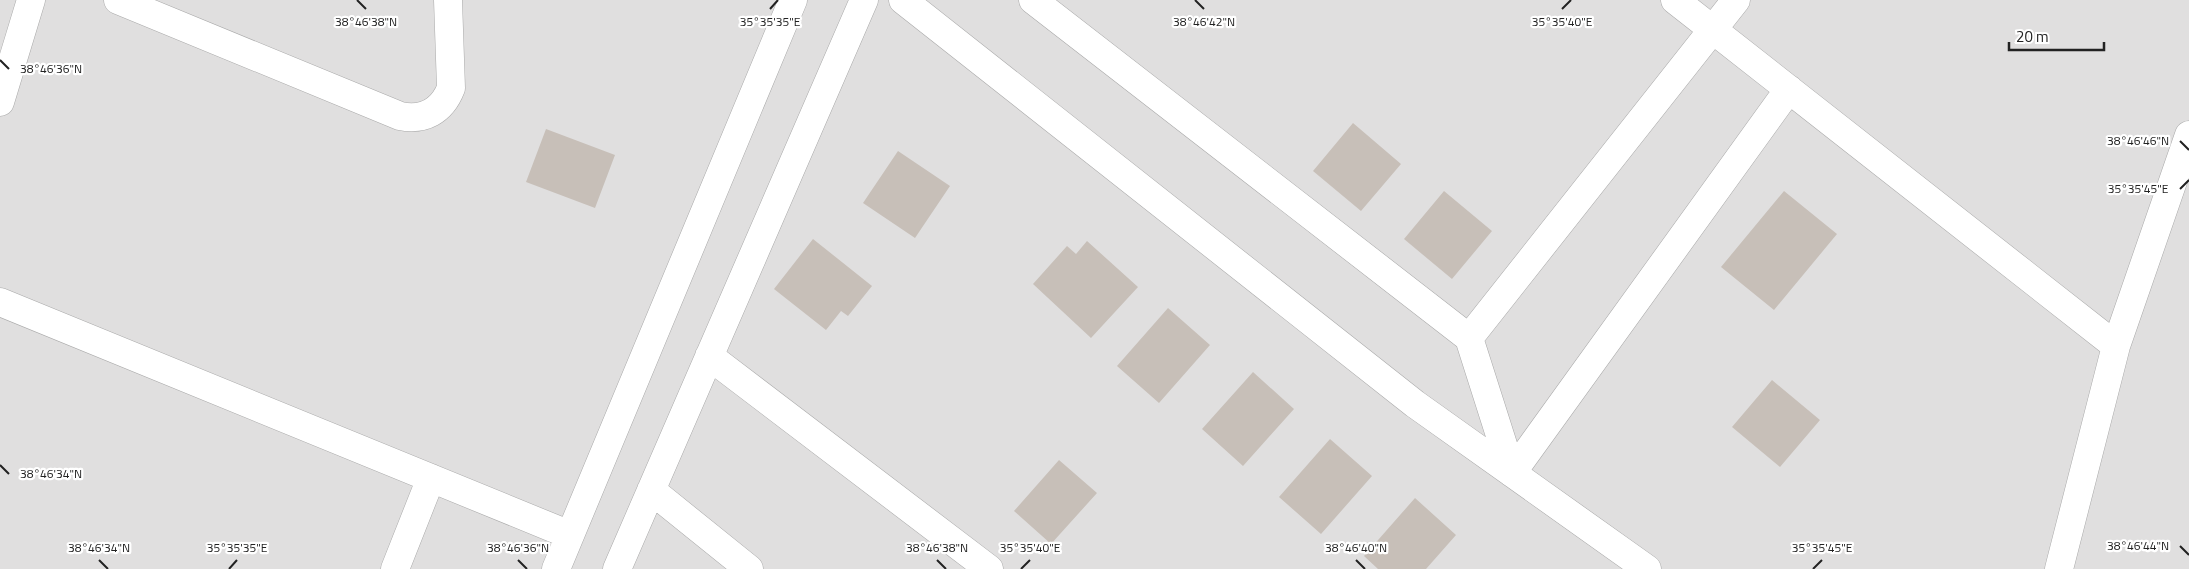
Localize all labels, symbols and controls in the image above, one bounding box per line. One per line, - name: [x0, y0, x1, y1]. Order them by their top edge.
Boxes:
- text: 38°46'38"N: [335, 12, 397, 31]
- text: 35°35'35"E: [740, 12, 801, 31]
- text: 38°46'42"N: [1173, 12, 1235, 31]
- text: 35°35'40"E: [1532, 12, 1593, 31]
- scale bar: [2009, 20, 2104, 52]
- text: 20 m: [2016, 25, 2049, 48]
- text: 38°46'36"N: [20, 59, 82, 78]
- text: 38°46'46"N: [2107, 131, 2169, 150]
- text: 35°35'45"E: [2108, 179, 2169, 198]
- text: 38°46'34"N: [20, 464, 82, 483]
- text: 38°46'44"N: [2107, 536, 2169, 555]
- text: 38°46'34"N: [68, 538, 130, 557]
- text: 35°35'35"E: [207, 538, 268, 557]
- text: 38°46'36"N: [487, 538, 549, 557]
- text: 38°46'38"N: [906, 538, 968, 557]
- text: 35°35'40"E: [1000, 538, 1061, 557]
- text: 38°46'40"N: [1325, 538, 1387, 557]
- text: 35°35'45"E: [1792, 538, 1853, 557]

